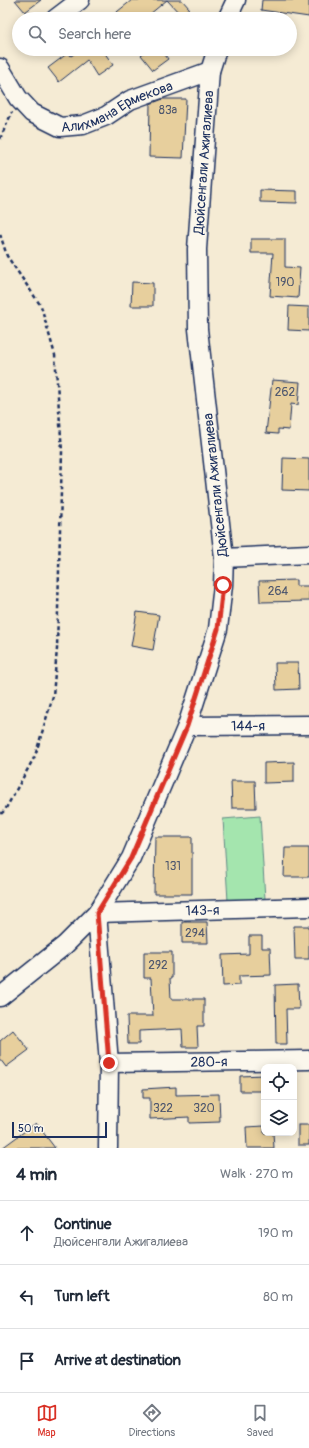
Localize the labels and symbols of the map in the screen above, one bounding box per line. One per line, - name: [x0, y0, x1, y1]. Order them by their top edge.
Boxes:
- street label: Алихмана Ермекова: [60, 77, 175, 136]
- street label: Дюйсенгали Ажигалиева: [190, 90, 218, 236]
- house number: 83а: [159, 103, 178, 118]
- house number: 190: [275, 275, 295, 290]
- house number: 262: [275, 385, 295, 400]
- street label: Дюйсенгали Ажигалиева: [199, 412, 232, 559]
- route start: [214, 576, 232, 594]
- house number: 264: [268, 584, 288, 599]
- street label: 144-я: [231, 717, 265, 735]
- house number: 131: [165, 859, 181, 874]
- street label: 143-я: [185, 902, 220, 919]
- house number: 294: [185, 926, 205, 941]
- house number: 292: [148, 958, 168, 973]
- street label: 280-я: [190, 1053, 228, 1071]
- route end: [100, 1054, 118, 1072]
- house number: 322: [153, 1101, 173, 1116]
- house number: 320: [193, 1101, 215, 1116]
- scale bar: [12, 1120, 107, 1139]

